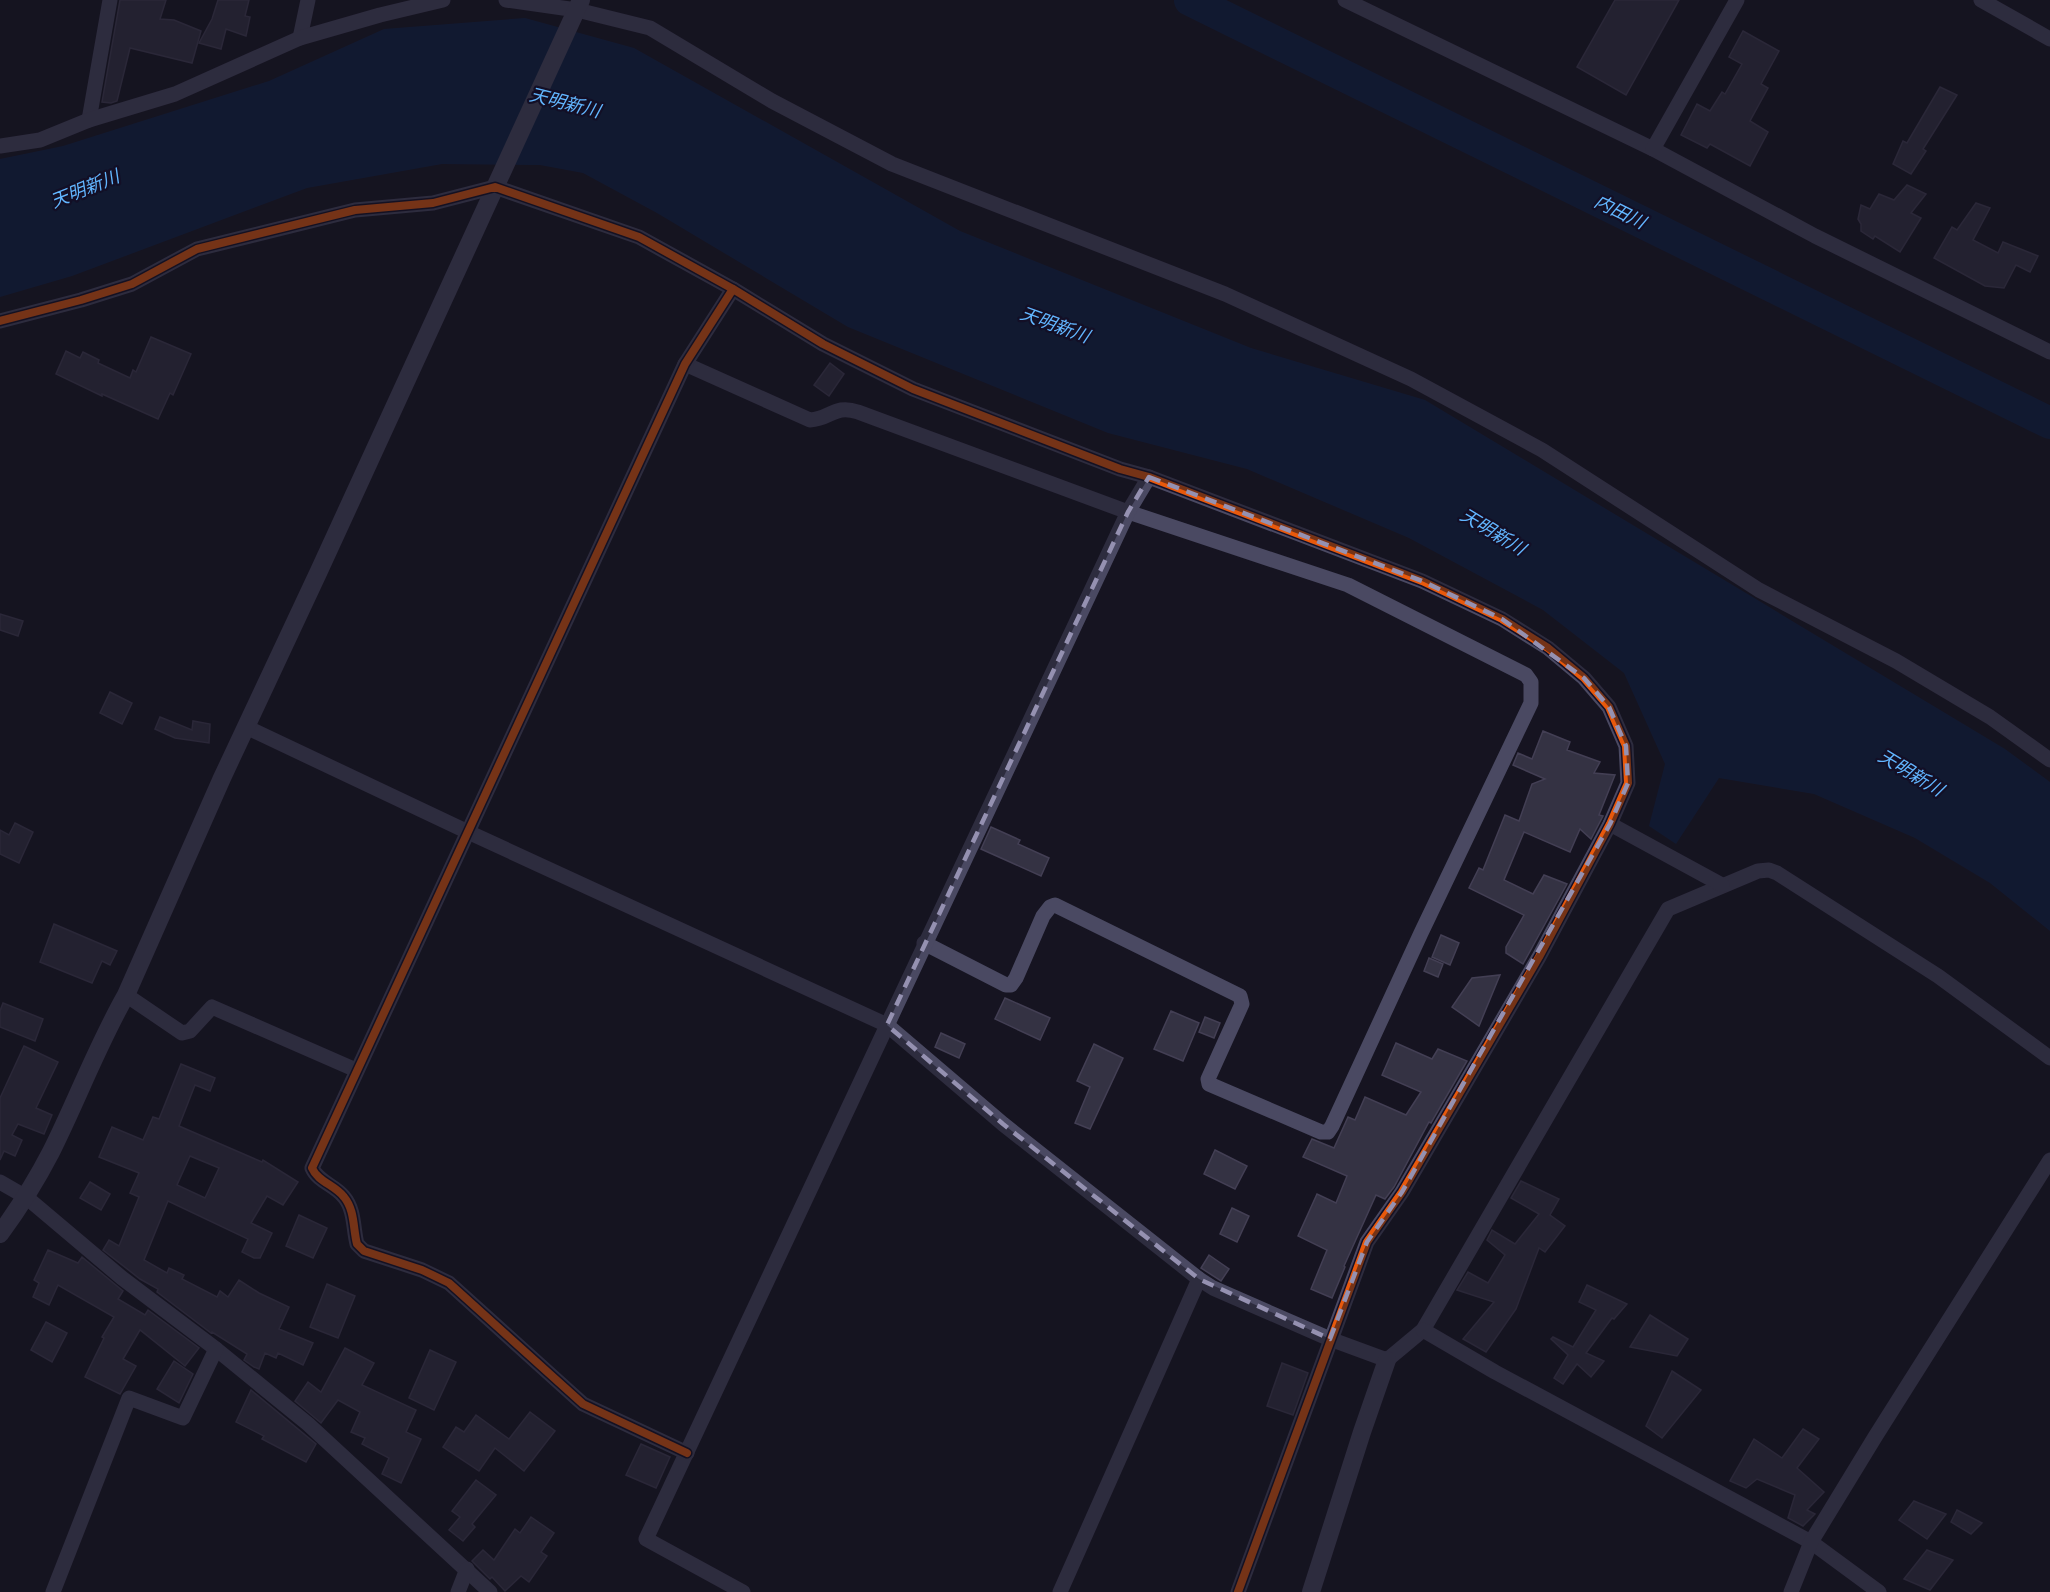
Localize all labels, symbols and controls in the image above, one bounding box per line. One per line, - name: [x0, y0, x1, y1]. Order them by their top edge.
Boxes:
- water label: 天明新川: [527, 82, 605, 123]
- water label: 天明新川: [47, 163, 124, 213]
- water label: 内田川: [1591, 188, 1652, 235]
- water label: 天明新川: [1017, 300, 1095, 348]
- water label: 天明新川: [1456, 502, 1532, 561]
- water label: 天明新川: [1874, 743, 1950, 802]

